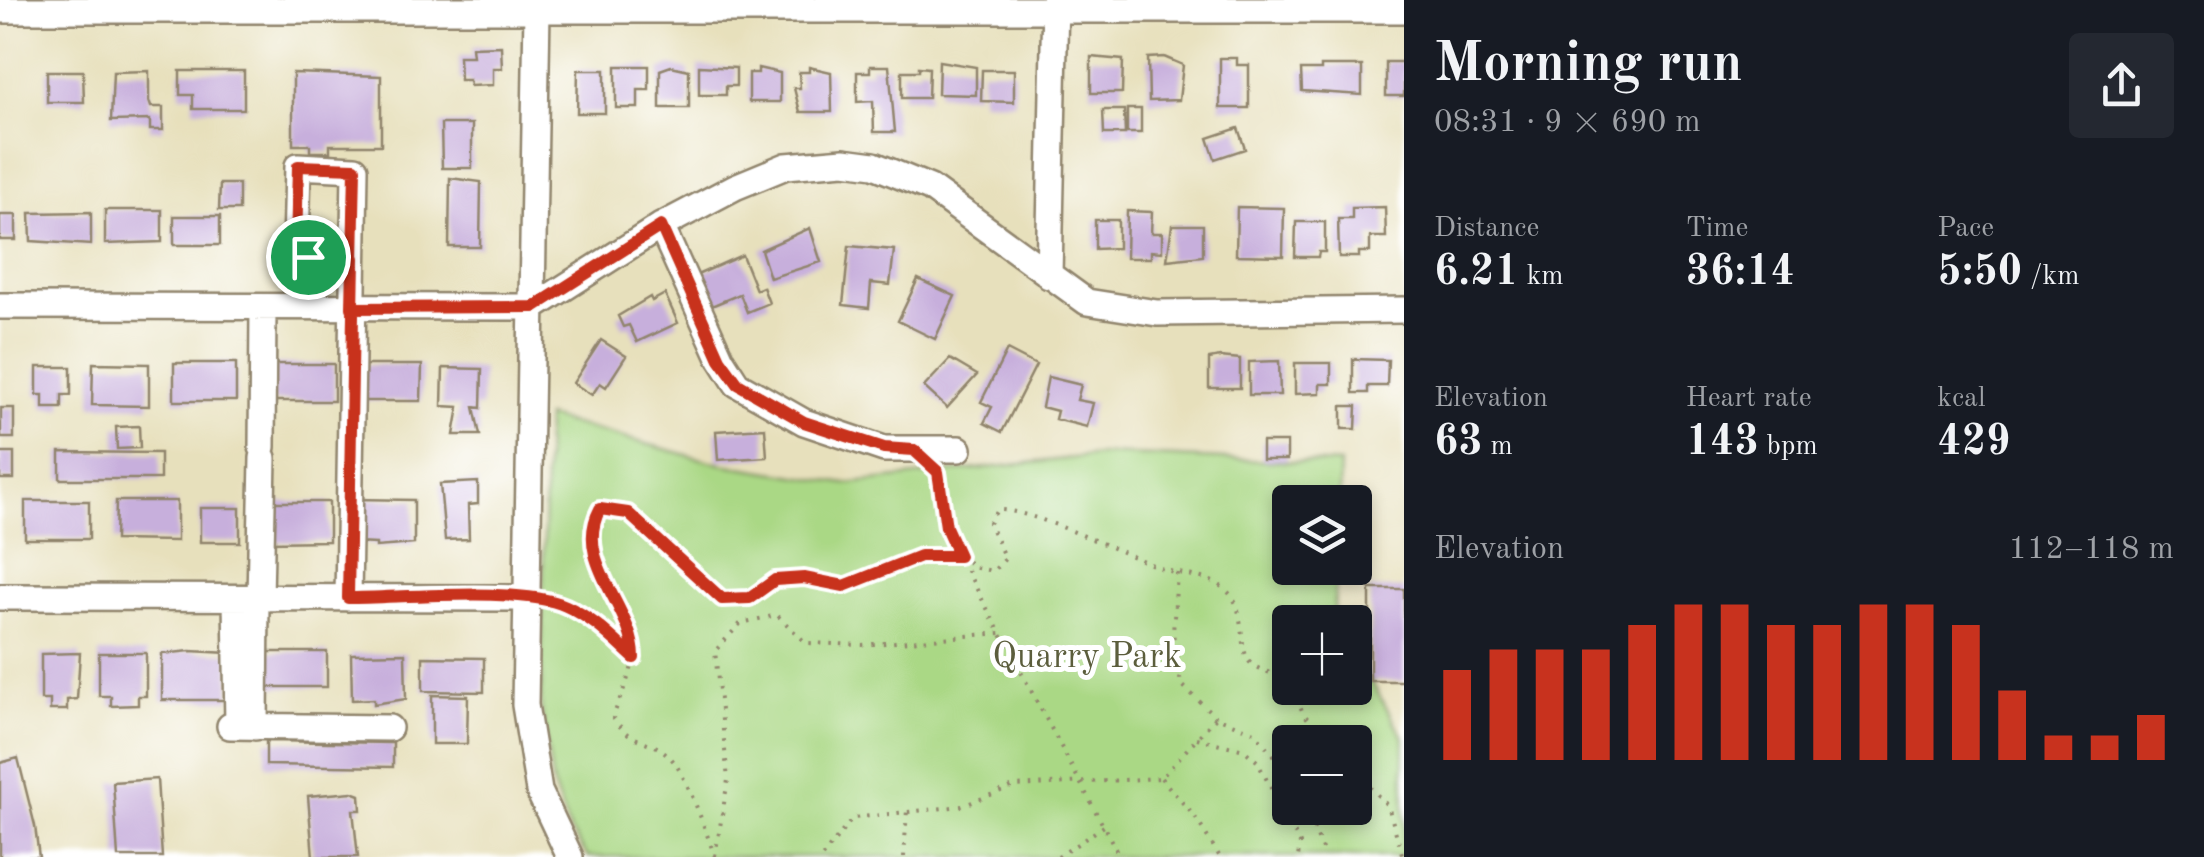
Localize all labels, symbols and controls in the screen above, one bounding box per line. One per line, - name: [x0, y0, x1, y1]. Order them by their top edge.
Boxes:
- button: share: [2069, 33, 2174, 138]
- text: Morning run: [1434, 38, 1743, 93]
- text: 08:31 · 9 × 690 m: [1434, 107, 1701, 139]
- pin: [266, 215, 351, 300]
- text: Distance: [1434, 215, 1539, 243]
- text: Time: [1686, 215, 1748, 243]
- text: Pace: [1937, 215, 1994, 243]
- icon: arrive: [281, 230, 336, 285]
- text: 6.21: [1434, 252, 1519, 294]
- text: 36:14: [1686, 252, 1795, 294]
- text: 5:50: [1937, 252, 2022, 294]
- text: km: [1519, 263, 1563, 291]
- text: /km: [2022, 263, 2079, 291]
- text: Elevation: [1434, 385, 1548, 413]
- text: Heart rate: [1686, 385, 1812, 413]
- text: kcal: [1937, 385, 1986, 413]
- text: 63: [1434, 422, 1483, 464]
- text: 143: [1686, 422, 1759, 464]
- text: 429: [1937, 422, 2010, 464]
- text: m: [1483, 433, 1513, 461]
- text: bpm: [1759, 433, 1818, 461]
- map controls: [1272, 485, 1372, 825]
- button: layers: [1272, 485, 1372, 585]
- text: Elevation: [1434, 534, 1564, 566]
- text: 112–118 m: [2008, 534, 2174, 566]
- button: +: [1272, 605, 1372, 705]
- park label: Quarry Park: [992, 640, 1182, 675]
- button: −: [1272, 725, 1372, 825]

